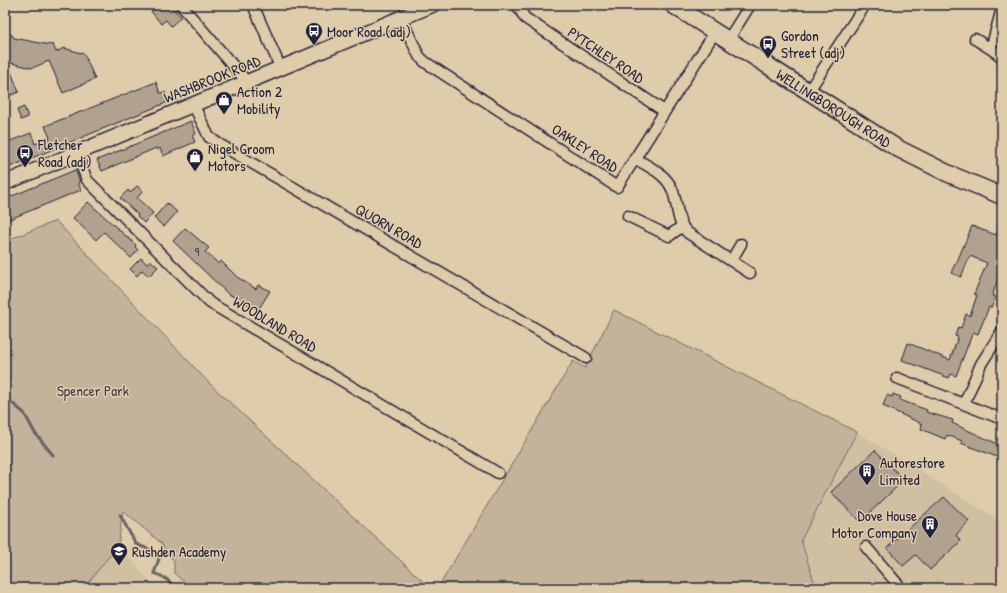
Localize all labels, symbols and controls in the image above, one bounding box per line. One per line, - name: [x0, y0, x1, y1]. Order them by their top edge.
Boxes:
- bus stop icon: Moor Road (adj): [304, 21, 324, 46]
- place label: Moor Road (adj): [327, 21, 411, 42]
- street label: PYTCHLEY ROAD: [564, 22, 649, 89]
- place label: Gordon Street (adj): [781, 25, 845, 63]
- bus stop icon: Gordon Street (adj): [758, 34, 778, 59]
- street label: WASHBROOK ROAD: [161, 50, 264, 108]
- street label: WELLINGBOROUGH ROAD: [773, 63, 896, 153]
- place label: Action 2 Mobility: [237, 81, 282, 119]
- shop icon: Action 2 Mobility: [214, 90, 234, 115]
- street label: OAKLEY ROAD: [548, 119, 623, 178]
- place label: Fletcher Road (adj): [37, 134, 92, 172]
- place label: Nigel Groom Motors: [208, 138, 275, 176]
- bus stop icon: Fletcher Road (adj): [15, 143, 35, 168]
- shop icon: Nigel Groom Motors: [185, 147, 205, 172]
- street label: QUORN ROAD: [352, 198, 427, 254]
- house number: 9: [195, 242, 200, 260]
- street label: WOODLAND ROAD: [229, 291, 321, 358]
- park label: Spencer Park: [57, 380, 129, 401]
- place label: Autorestore Limited: [880, 452, 945, 490]
- building icon: Autorestore Limited: [857, 461, 877, 486]
- place label: Dove House Motor Company: [832, 505, 917, 543]
- building icon: Dove House Motor Company: [920, 514, 940, 539]
- school or university icon: Rushden Academy: [109, 541, 129, 566]
- place label: Rushden Academy: [132, 541, 226, 562]

